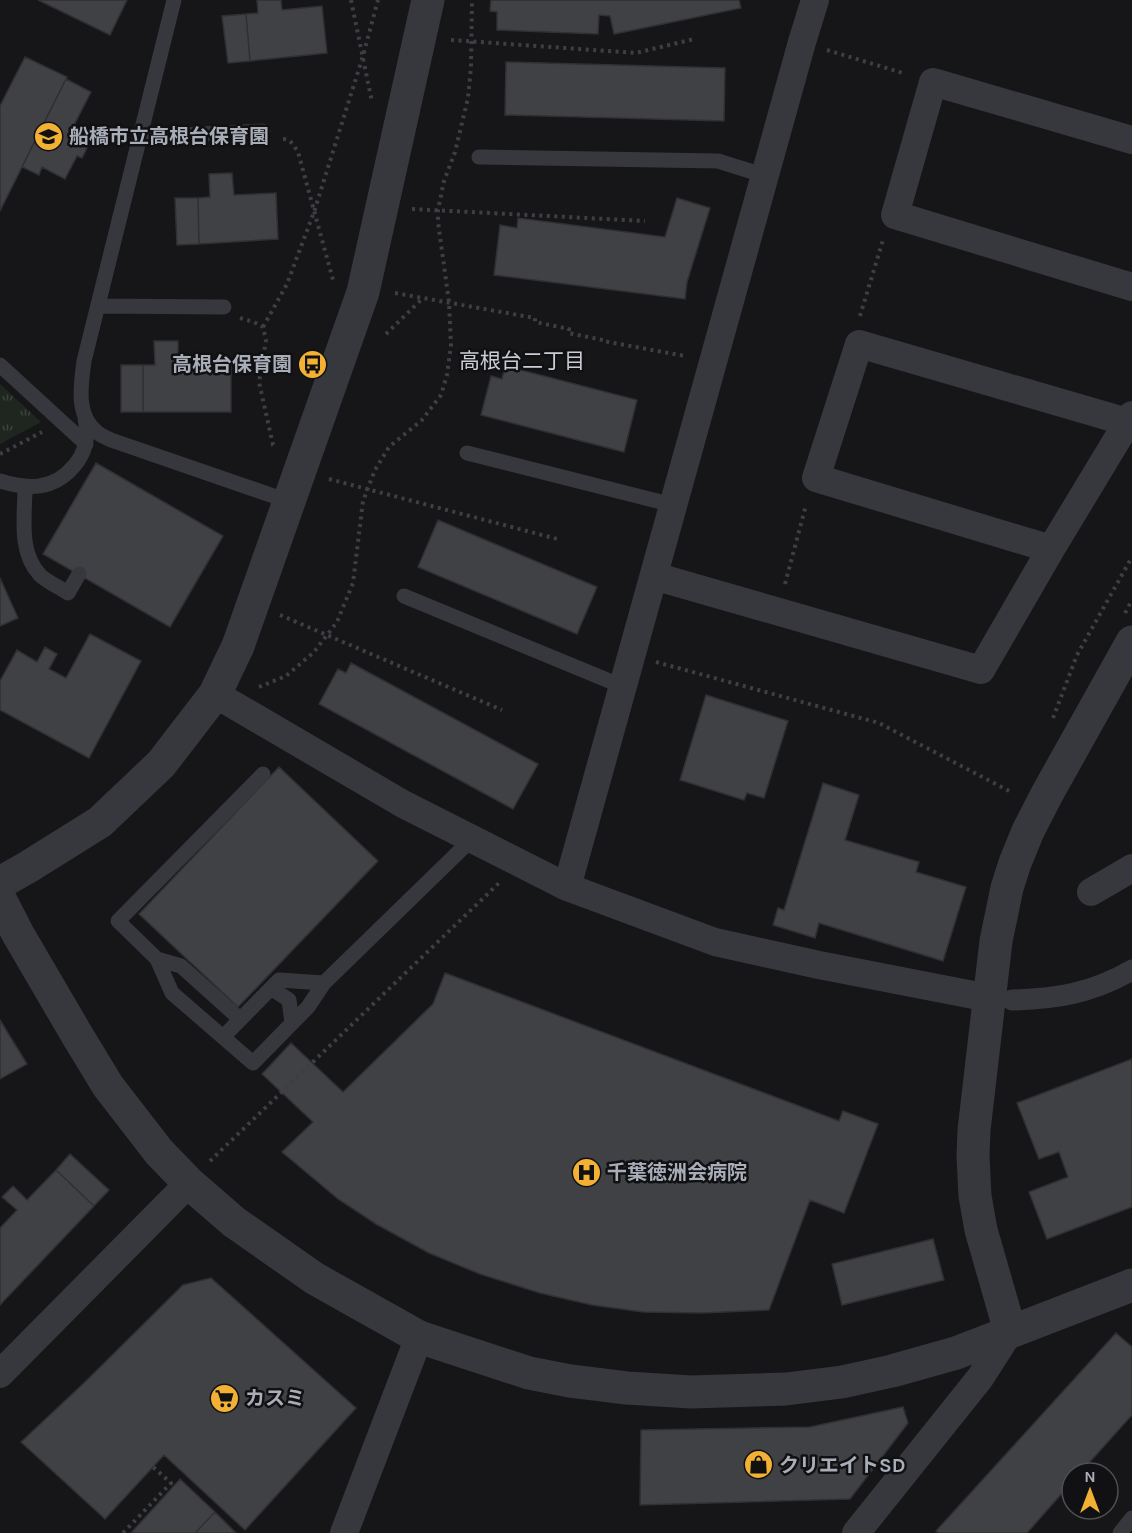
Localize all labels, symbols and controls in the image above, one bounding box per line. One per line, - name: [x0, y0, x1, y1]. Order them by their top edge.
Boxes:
- school or university icon: 船橋市立高根台保育園: [32, 120, 64, 152]
- place label: 船橋市立高根台保育園: [69, 125, 269, 148]
- bus stop icon: 高根台保育園: [297, 348, 329, 380]
- district label: 高根台二丁目: [459, 349, 585, 373]
- place label: 高根台保育園: [172, 353, 292, 376]
- hospital icon: 千葉徳洲会病院: [570, 1156, 602, 1188]
- place label: 千葉徳洲会病院: [607, 1161, 747, 1184]
- supermarket icon: カスミ: [208, 1382, 240, 1414]
- place label: カスミ: [245, 1387, 305, 1410]
- shop icon: クリエイトSD: [742, 1449, 774, 1481]
- place label: クリエイトSD: [779, 1454, 905, 1477]
- north arrow: [1060, 1461, 1120, 1521]
- text: N: [1084, 1467, 1096, 1486]

